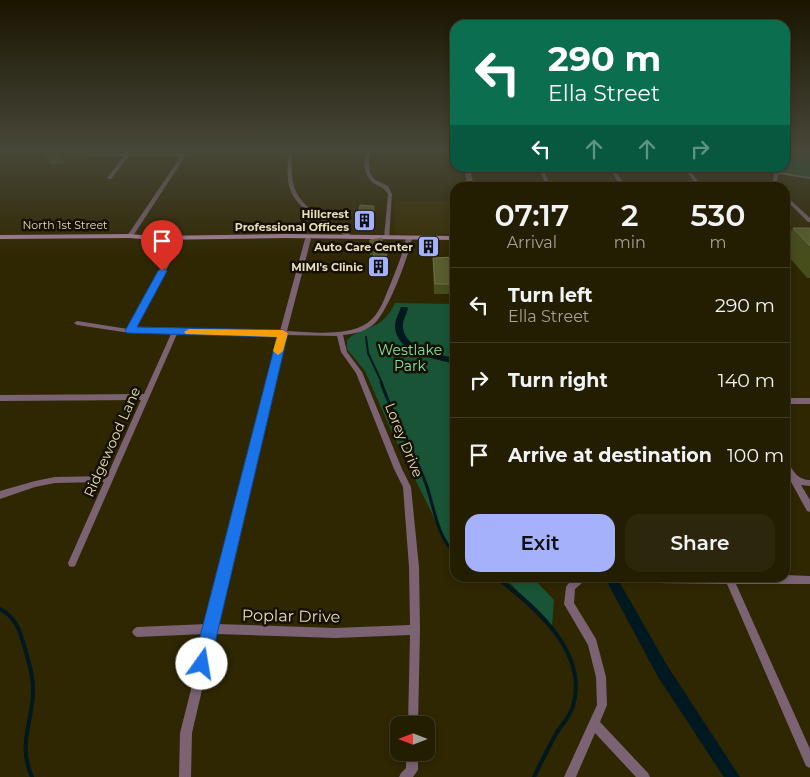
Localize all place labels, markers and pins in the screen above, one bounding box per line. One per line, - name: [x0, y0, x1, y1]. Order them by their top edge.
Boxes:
- place label: Hillcrest Professional Offices: [235, 207, 349, 234]
- building icon: Hillcrest Professional Offices: [353, 208, 377, 232]
- pin: [141, 220, 183, 271]
- building icon: Auto Care Center: [417, 235, 441, 259]
- place label: Auto Care Center: [313, 240, 413, 254]
- building icon: MIMI's Clinic: [367, 255, 391, 279]
- place label: MIMI's Clinic: [291, 260, 363, 274]

